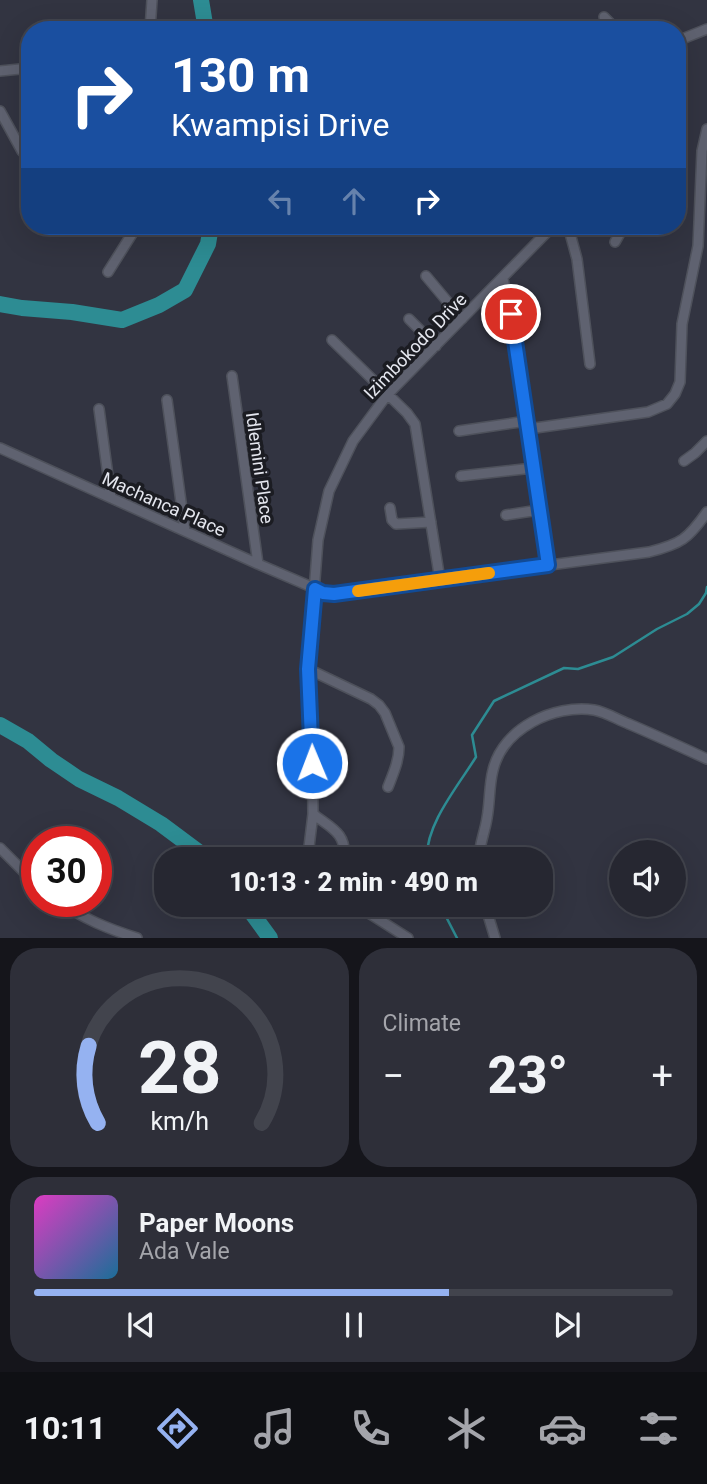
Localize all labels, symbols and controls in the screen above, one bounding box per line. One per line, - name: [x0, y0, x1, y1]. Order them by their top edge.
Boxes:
- text: 130 m: [171, 47, 310, 104]
- icon: right: [56, 49, 147, 140]
- text: Kwampisi Drive: [171, 106, 389, 144]
- icon: left: [262, 182, 300, 220]
- icon: ahead: [335, 182, 373, 220]
- icon: right: [408, 182, 446, 220]
- pin: [481, 284, 541, 344]
- street label: Izimbokodo Drive: [359, 289, 471, 403]
- icon: arrive: [492, 295, 530, 333]
- street label: Idlemini Place: [242, 411, 278, 525]
- street label: Machanca Place: [99, 467, 229, 541]
- position arrow: [275, 726, 349, 800]
- speed limit sign: 30: [21, 826, 112, 917]
- map controls: [609, 840, 686, 917]
- button: sound: [609, 840, 686, 917]
- text: 10:13 · 2 min · 490 m: [229, 867, 478, 897]
- text: Climate: [383, 1010, 461, 1037]
- text: 28: [137, 1026, 221, 1112]
- text: 23°: [488, 1045, 568, 1106]
- text: −: [383, 1054, 404, 1098]
- text: +: [651, 1054, 673, 1098]
- text: km/h: [150, 1107, 209, 1136]
- text: Paper Moons: [139, 1208, 294, 1238]
- text: Ada Vale: [139, 1238, 230, 1265]
- icon: previous: [122, 1306, 160, 1344]
- icon: pause: [335, 1306, 373, 1344]
- icon: next: [548, 1306, 586, 1344]
- icon: directions: [153, 1404, 202, 1453]
- icon: music: [250, 1404, 299, 1453]
- icon: phone: [346, 1404, 395, 1453]
- icon: climate: [442, 1404, 491, 1453]
- icon: car: [538, 1404, 587, 1453]
- icon: filters: [634, 1404, 683, 1453]
- text: 10:11: [24, 1409, 106, 1447]

